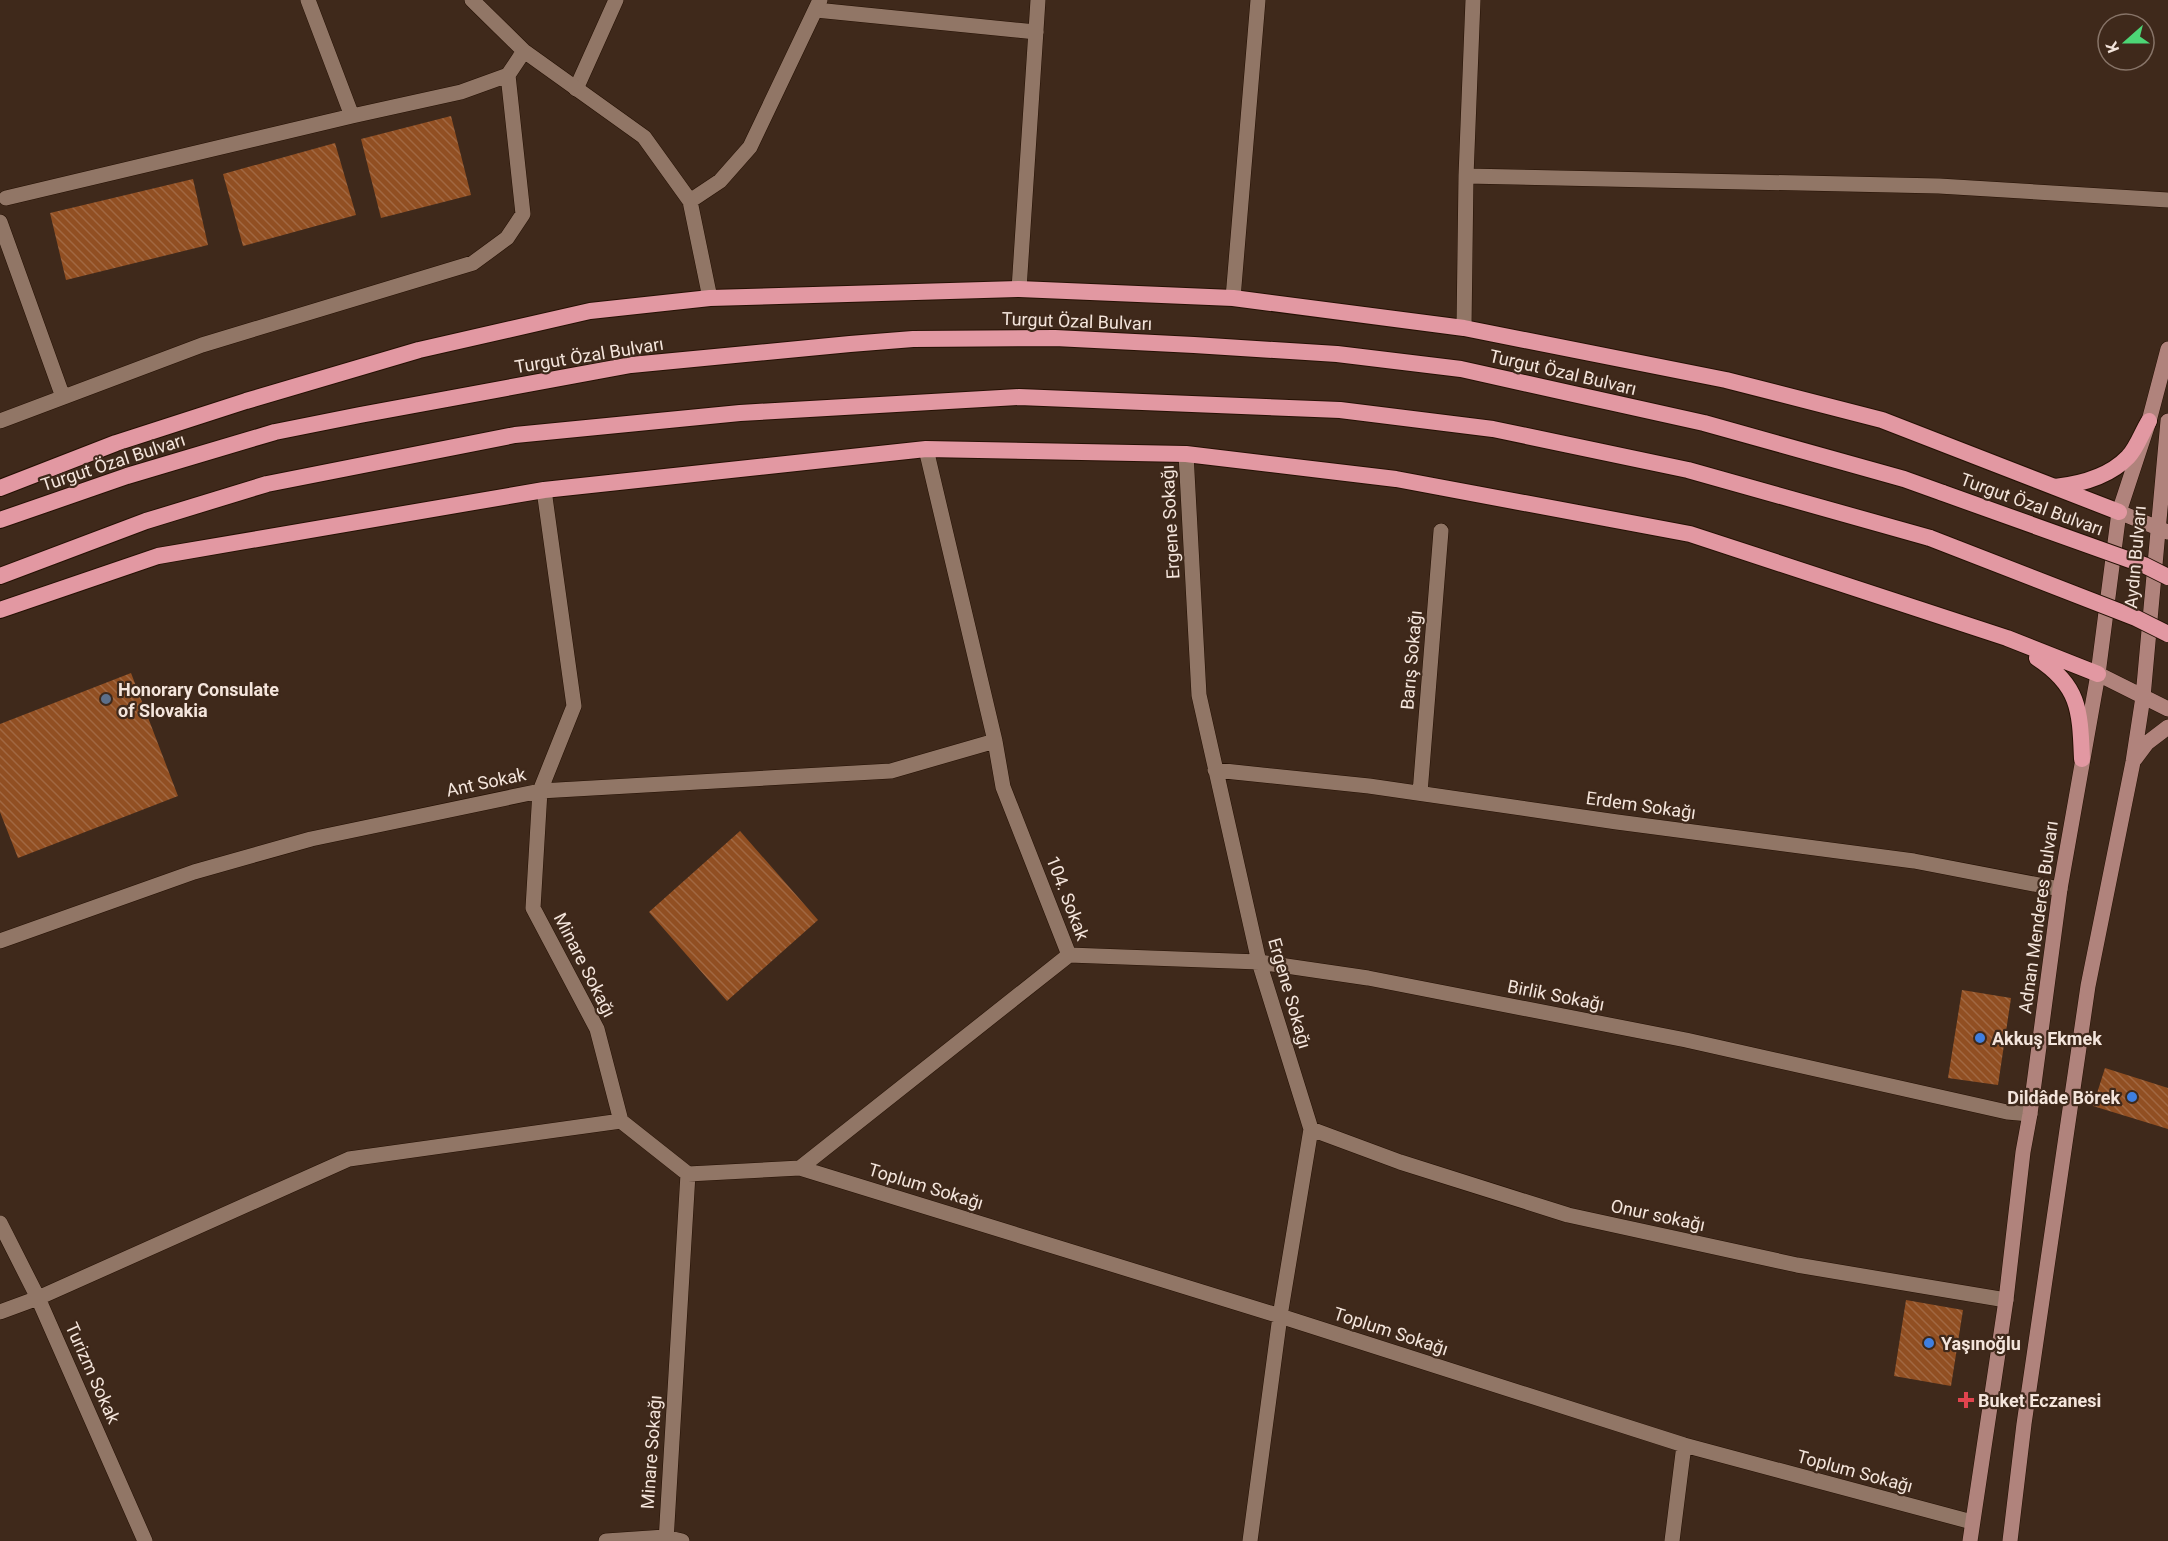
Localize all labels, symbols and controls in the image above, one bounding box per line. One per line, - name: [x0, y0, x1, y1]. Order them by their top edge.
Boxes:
- north arrow: [2096, 12, 2156, 72]
- text: K: [2101, 38, 2123, 55]
- street label: Turgut Özal Bulvarı: [1001, 308, 1153, 334]
- street label: Turgut Özal Bulvarı: [513, 333, 665, 377]
- street label: Turgut Özal Bulvarı: [1487, 345, 1639, 399]
- street label: Turgut Özal Bulvarı: [38, 429, 188, 495]
- street label: Ergene Sokağı: [1157, 464, 1183, 580]
- street label: Turgut Özal Bulvarı: [1958, 468, 2106, 540]
- street label: Aydın Bulvarı: [2120, 505, 2150, 609]
- street label: Barış Sokağı: [1396, 609, 1426, 711]
- place label: Honorary Consulate of Slovakia: [118, 679, 279, 721]
- marker: Honorary Consulate of Slovakia: [99, 692, 113, 706]
- street label: Ant Sokak: [444, 763, 529, 801]
- street label: Erdem Sokağı: [1585, 787, 1697, 823]
- street label: Adnan Menderes Bulvarı: [2014, 819, 2062, 1015]
- street label: 104. Sokak: [1042, 853, 1094, 944]
- street label: Minare Sokağı: [550, 909, 620, 1021]
- street label: Ergene Sokağı: [1264, 935, 1316, 1051]
- street label: Birlik Sokağı: [1506, 975, 1606, 1015]
- place label: Akkuş Ekmek: [1992, 1028, 2102, 1049]
- marker: Akkuş Ekmek: [1973, 1031, 1987, 1045]
- place label: Dildâde Börek: [2007, 1087, 2120, 1108]
- marker: Dildâde Börek: [2125, 1090, 2139, 1104]
- street label: Toplum Sokağı: [866, 1159, 986, 1213]
- street label: Onur sokağı: [1609, 1195, 1707, 1235]
- street label: Toplum Sokağı: [1331, 1303, 1451, 1359]
- street label: Turizm Sokak: [61, 1319, 125, 1428]
- place label: Yaşınoğlu: [1941, 1333, 2021, 1354]
- marker: Yaşınoğlu: [1922, 1336, 1936, 1350]
- place label: Buket Eczanesi: [1978, 1390, 2101, 1411]
- marker: Buket Eczanesi: [1959, 1393, 1973, 1407]
- street label: Minare Sokağı: [637, 1394, 665, 1510]
- street label: Toplum Sokağı: [1795, 1445, 1915, 1497]

